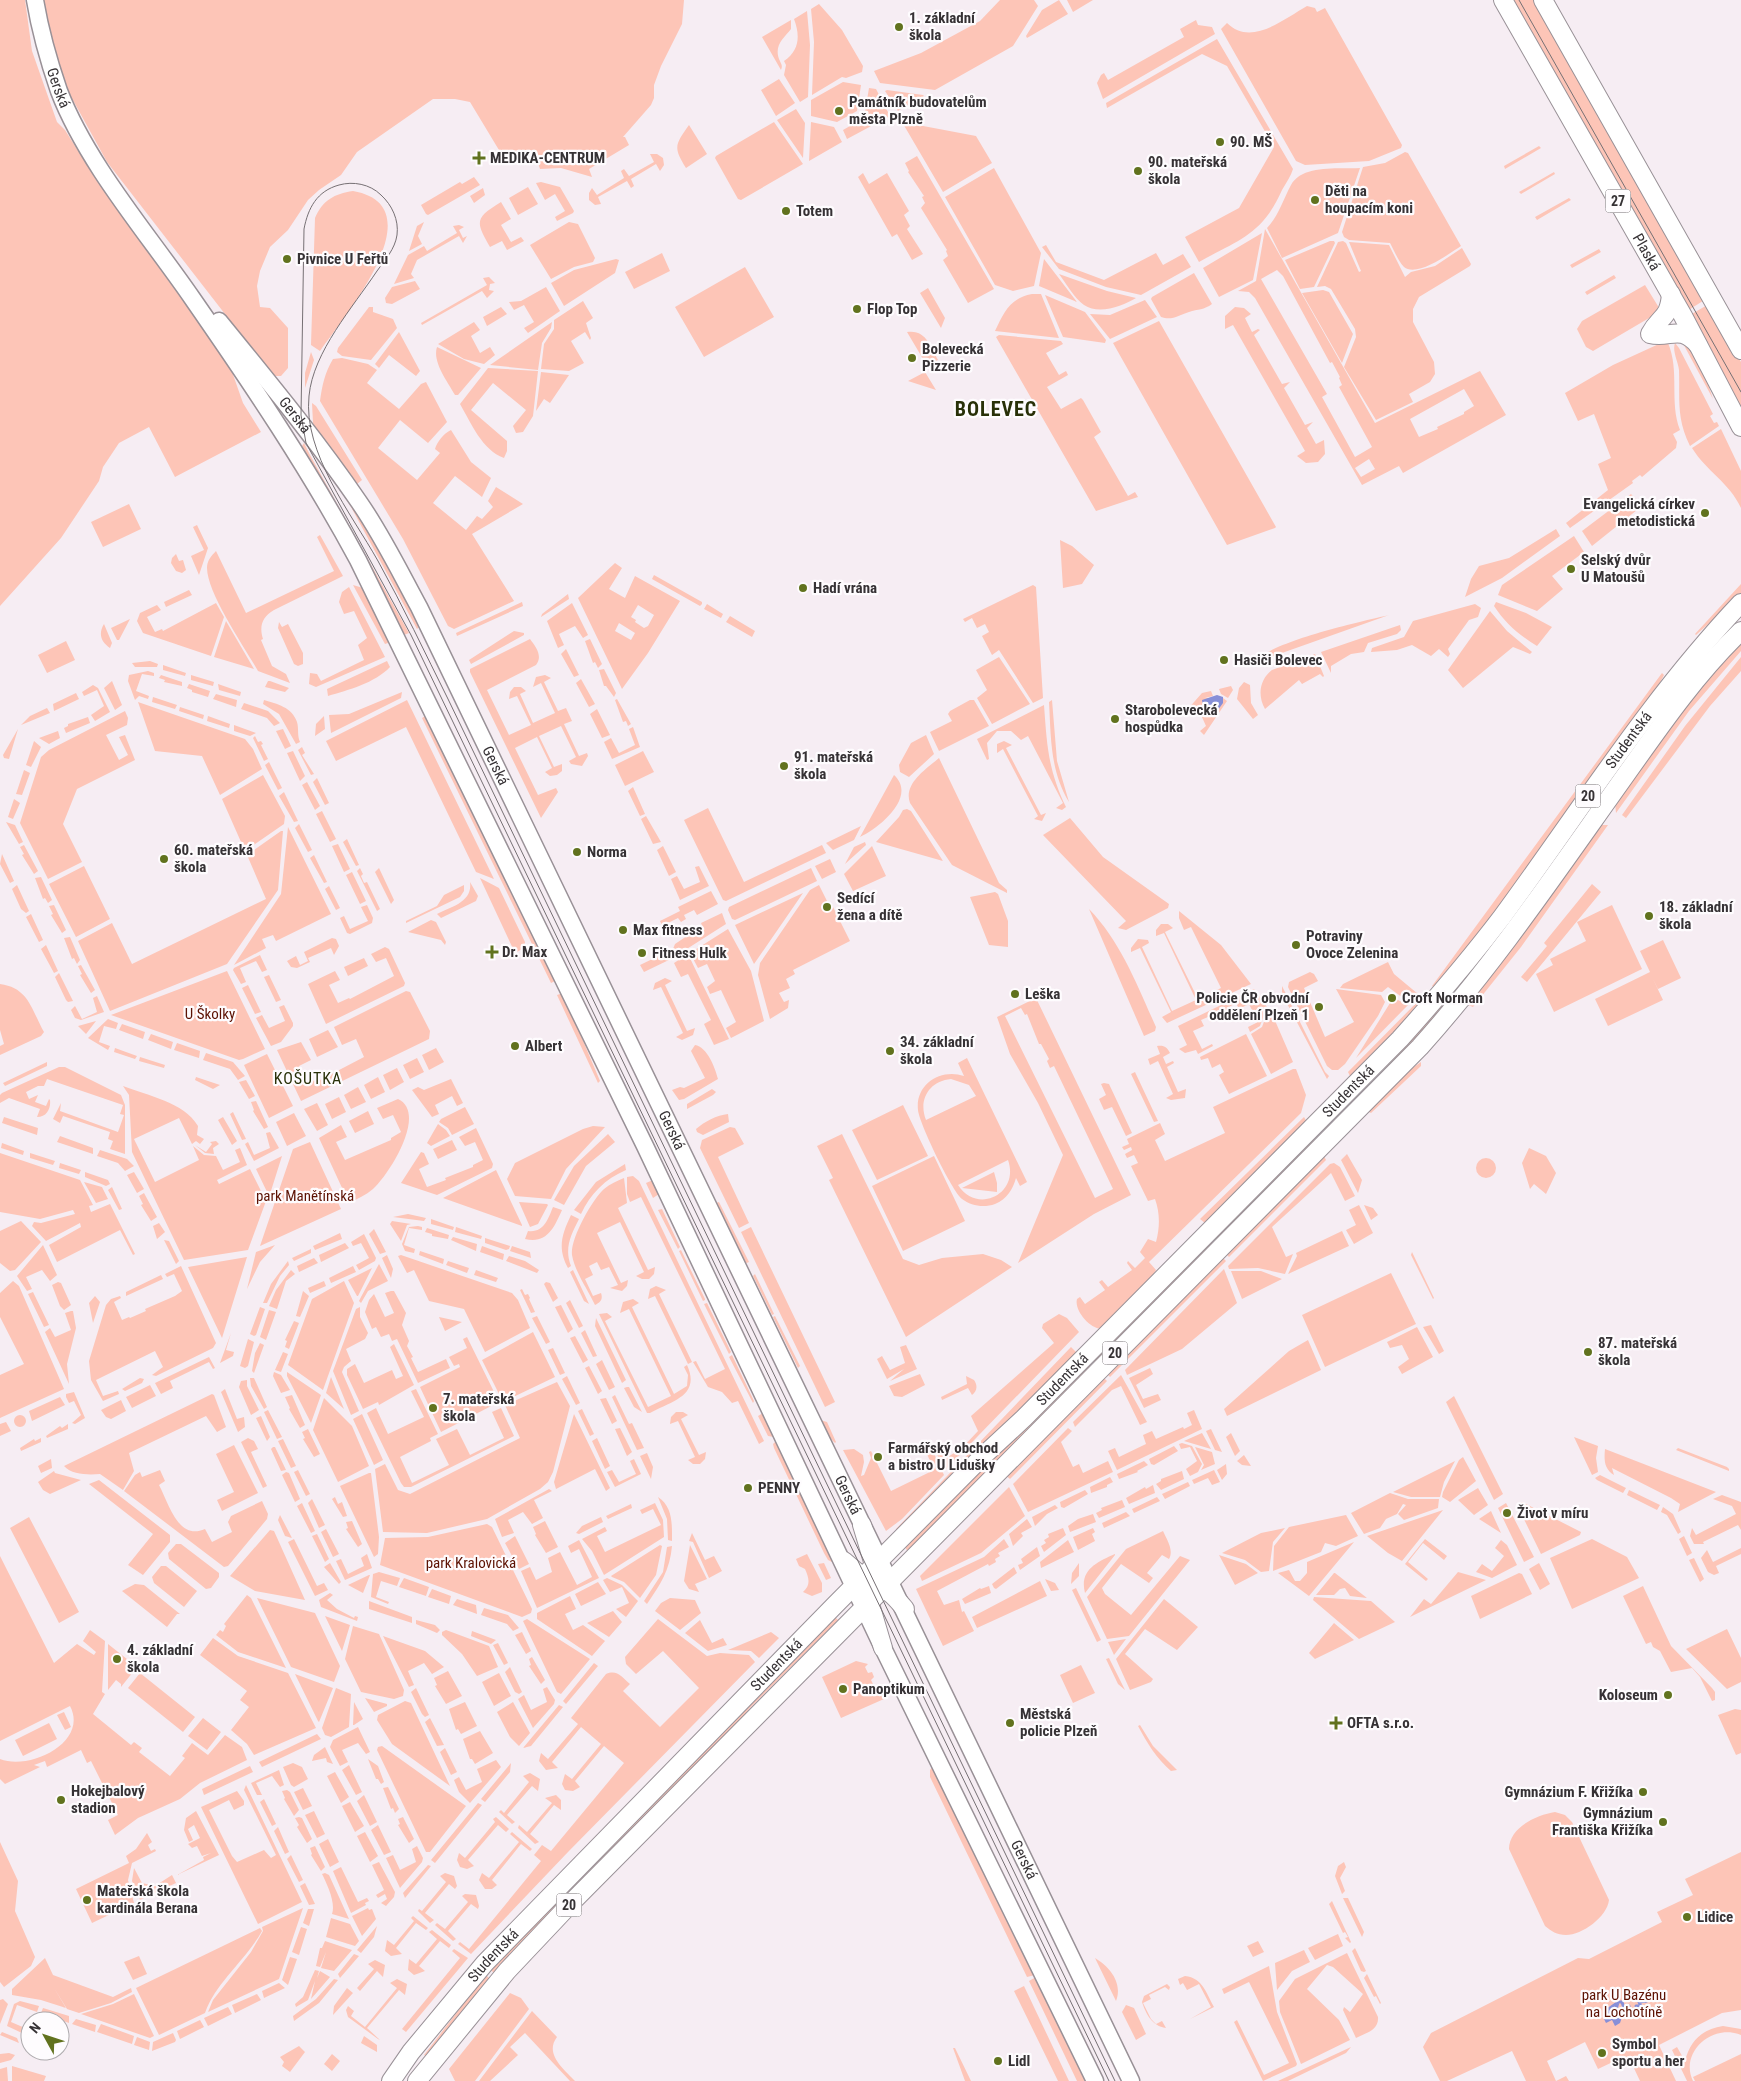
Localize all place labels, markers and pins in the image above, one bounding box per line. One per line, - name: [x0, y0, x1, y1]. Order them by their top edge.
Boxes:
- place label: 1. základní škola: [909, 9, 976, 44]
- marker: 1. základní škola: [893, 21, 905, 33]
- place label: Památník budovatelům města Plzně: [849, 93, 987, 128]
- marker: Památník budovatelům města Plzně: [833, 105, 845, 117]
- place label: 90. MŠ: [1230, 133, 1272, 151]
- marker: 90. MŠ: [1214, 136, 1226, 148]
- place label: MEDIKA-CENTRUM: [490, 149, 605, 167]
- marker: MEDIKA-CENTRUM: [472, 151, 486, 165]
- place label: 90. mateřská škola: [1148, 153, 1227, 188]
- marker: 90. mateřská škola: [1132, 165, 1144, 177]
- place label: Děti na houpacím koni: [1325, 182, 1413, 217]
- marker: Děti na houpacím koni: [1309, 194, 1321, 206]
- place label: Totem: [796, 202, 833, 220]
- marker: Totem: [780, 205, 792, 217]
- place label: Pivnice U Feřtů: [297, 250, 388, 268]
- marker: Pivnice U Feřtů: [281, 253, 293, 265]
- place label: Flop Top: [867, 300, 917, 318]
- marker: Flop Top: [851, 303, 863, 315]
- place label: Bolevecká Pizzerie: [922, 340, 984, 375]
- marker: Bolevecká Pizzerie: [906, 352, 918, 364]
- place label: Evangelická církev metodistická: [1583, 495, 1695, 530]
- marker: Evangelická církev metodistická: [1699, 507, 1711, 519]
- place label: Selský dvůr U Matoušů: [1581, 551, 1651, 586]
- marker: Selský dvůr U Matoušů: [1565, 563, 1577, 575]
- place label: Hadí vrána: [813, 579, 877, 597]
- marker: Hadí vrána: [797, 582, 809, 594]
- place label: Hasiči Bolevec: [1234, 651, 1323, 669]
- marker: Hasiči Bolevec: [1218, 654, 1230, 666]
- place label: Starobolevecká hospůdka: [1125, 701, 1218, 736]
- marker: Starobolevecká hospůdka: [1109, 713, 1121, 725]
- place label: 91. mateřská škola: [794, 748, 873, 783]
- marker: 91. mateřská škola: [778, 760, 790, 772]
- place label: 60. mateřská škola: [174, 841, 253, 876]
- place label: Norma: [587, 843, 627, 861]
- marker: Norma: [571, 846, 583, 858]
- marker: 60. mateřská škola: [158, 853, 170, 865]
- place label: Sedící žena a dítě: [837, 889, 902, 924]
- place label: 18. základní škola: [1659, 898, 1734, 933]
- marker: Sedící žena a dítě: [821, 901, 833, 913]
- marker: 18. základní škola: [1643, 910, 1655, 922]
- place label: Max fitness: [633, 921, 703, 939]
- marker: Max fitness: [617, 924, 629, 936]
- place label: Potraviny Ovoce Zelenina: [1306, 927, 1398, 962]
- marker: Potraviny Ovoce Zelenina: [1290, 939, 1302, 951]
- place label: Dr. Max: [502, 943, 547, 961]
- place label: Fitness Hulk: [652, 944, 728, 962]
- marker: Dr. Max: [486, 946, 498, 958]
- marker: Fitness Hulk: [636, 947, 648, 959]
- place label: Leška: [1025, 985, 1060, 1003]
- marker: Leška: [1009, 988, 1021, 1000]
- place label: Policie ČR obvodní oddělení Plzeň 1: [1196, 989, 1310, 1024]
- place label: Croft Norman: [1402, 989, 1483, 1007]
- marker: Croft Norman: [1386, 992, 1398, 1004]
- marker: Policie ČR obvodní oddělení Plzeň 1: [1313, 1001, 1325, 1013]
- place label: 34. základní škola: [900, 1033, 975, 1068]
- place label: Albert: [525, 1037, 563, 1055]
- marker: Albert: [509, 1040, 521, 1052]
- marker: 34. základní škola: [884, 1045, 896, 1057]
- place label: 87. mateřská škola: [1598, 1334, 1677, 1369]
- marker: 87. mateřská škola: [1582, 1346, 1594, 1358]
- place label: 7. mateřská škola: [443, 1390, 514, 1425]
- marker: 7. mateřská škola: [427, 1402, 439, 1414]
- place label: Farmářský obchod a bistro U Lidušky: [888, 1439, 998, 1474]
- marker: Farmářský obchod a bistro U Lidušky: [872, 1451, 884, 1463]
- place label: PENNY: [758, 1479, 801, 1497]
- marker: PENNY: [742, 1482, 754, 1494]
- place label: Život v míru: [1517, 1504, 1588, 1522]
- marker: Život v míru: [1501, 1507, 1513, 1519]
- place label: 4. základní škola: [127, 1641, 194, 1676]
- marker: 4. základní škola: [111, 1653, 123, 1665]
- place label: Panoptikum: [853, 1680, 925, 1698]
- marker: Panoptikum: [837, 1683, 849, 1695]
- place label: Koloseum: [1599, 1686, 1658, 1704]
- marker: Koloseum: [1662, 1689, 1674, 1701]
- place label: Městská policie Plzeň: [1020, 1705, 1097, 1740]
- place label: OFTA s.r.o.: [1347, 1714, 1414, 1732]
- marker: OFTA s.r.o.: [1329, 1716, 1343, 1730]
- marker: Městská policie Plzeň: [1004, 1717, 1016, 1729]
- place label: Hokejbalový stadion: [71, 1782, 145, 1817]
- place label: Gymnázium F. Křižíka: [1504, 1783, 1633, 1801]
- marker: Gymnázium F. Křižíka: [1637, 1786, 1649, 1798]
- marker: Hokejbalový stadion: [55, 1794, 67, 1806]
- place label: Gymnázium Františka Křižíka: [1552, 1804, 1653, 1839]
- marker: Gymnázium Františka Křižíka: [1657, 1816, 1669, 1828]
- place label: Mateřská škola kardinála Berana: [97, 1882, 198, 1917]
- marker: Mateřská škola kardinála Berana: [81, 1894, 93, 1906]
- place label: Lidice: [1697, 1908, 1733, 1926]
- marker: Lidice: [1681, 1911, 1693, 1923]
- place label: Symbol sportu a her: [1612, 2035, 1685, 2070]
- marker: Symbol sportu a her: [1596, 2047, 1608, 2059]
- place label: Lidl: [1008, 2052, 1030, 2070]
- marker: Lidl: [992, 2055, 1004, 2067]

